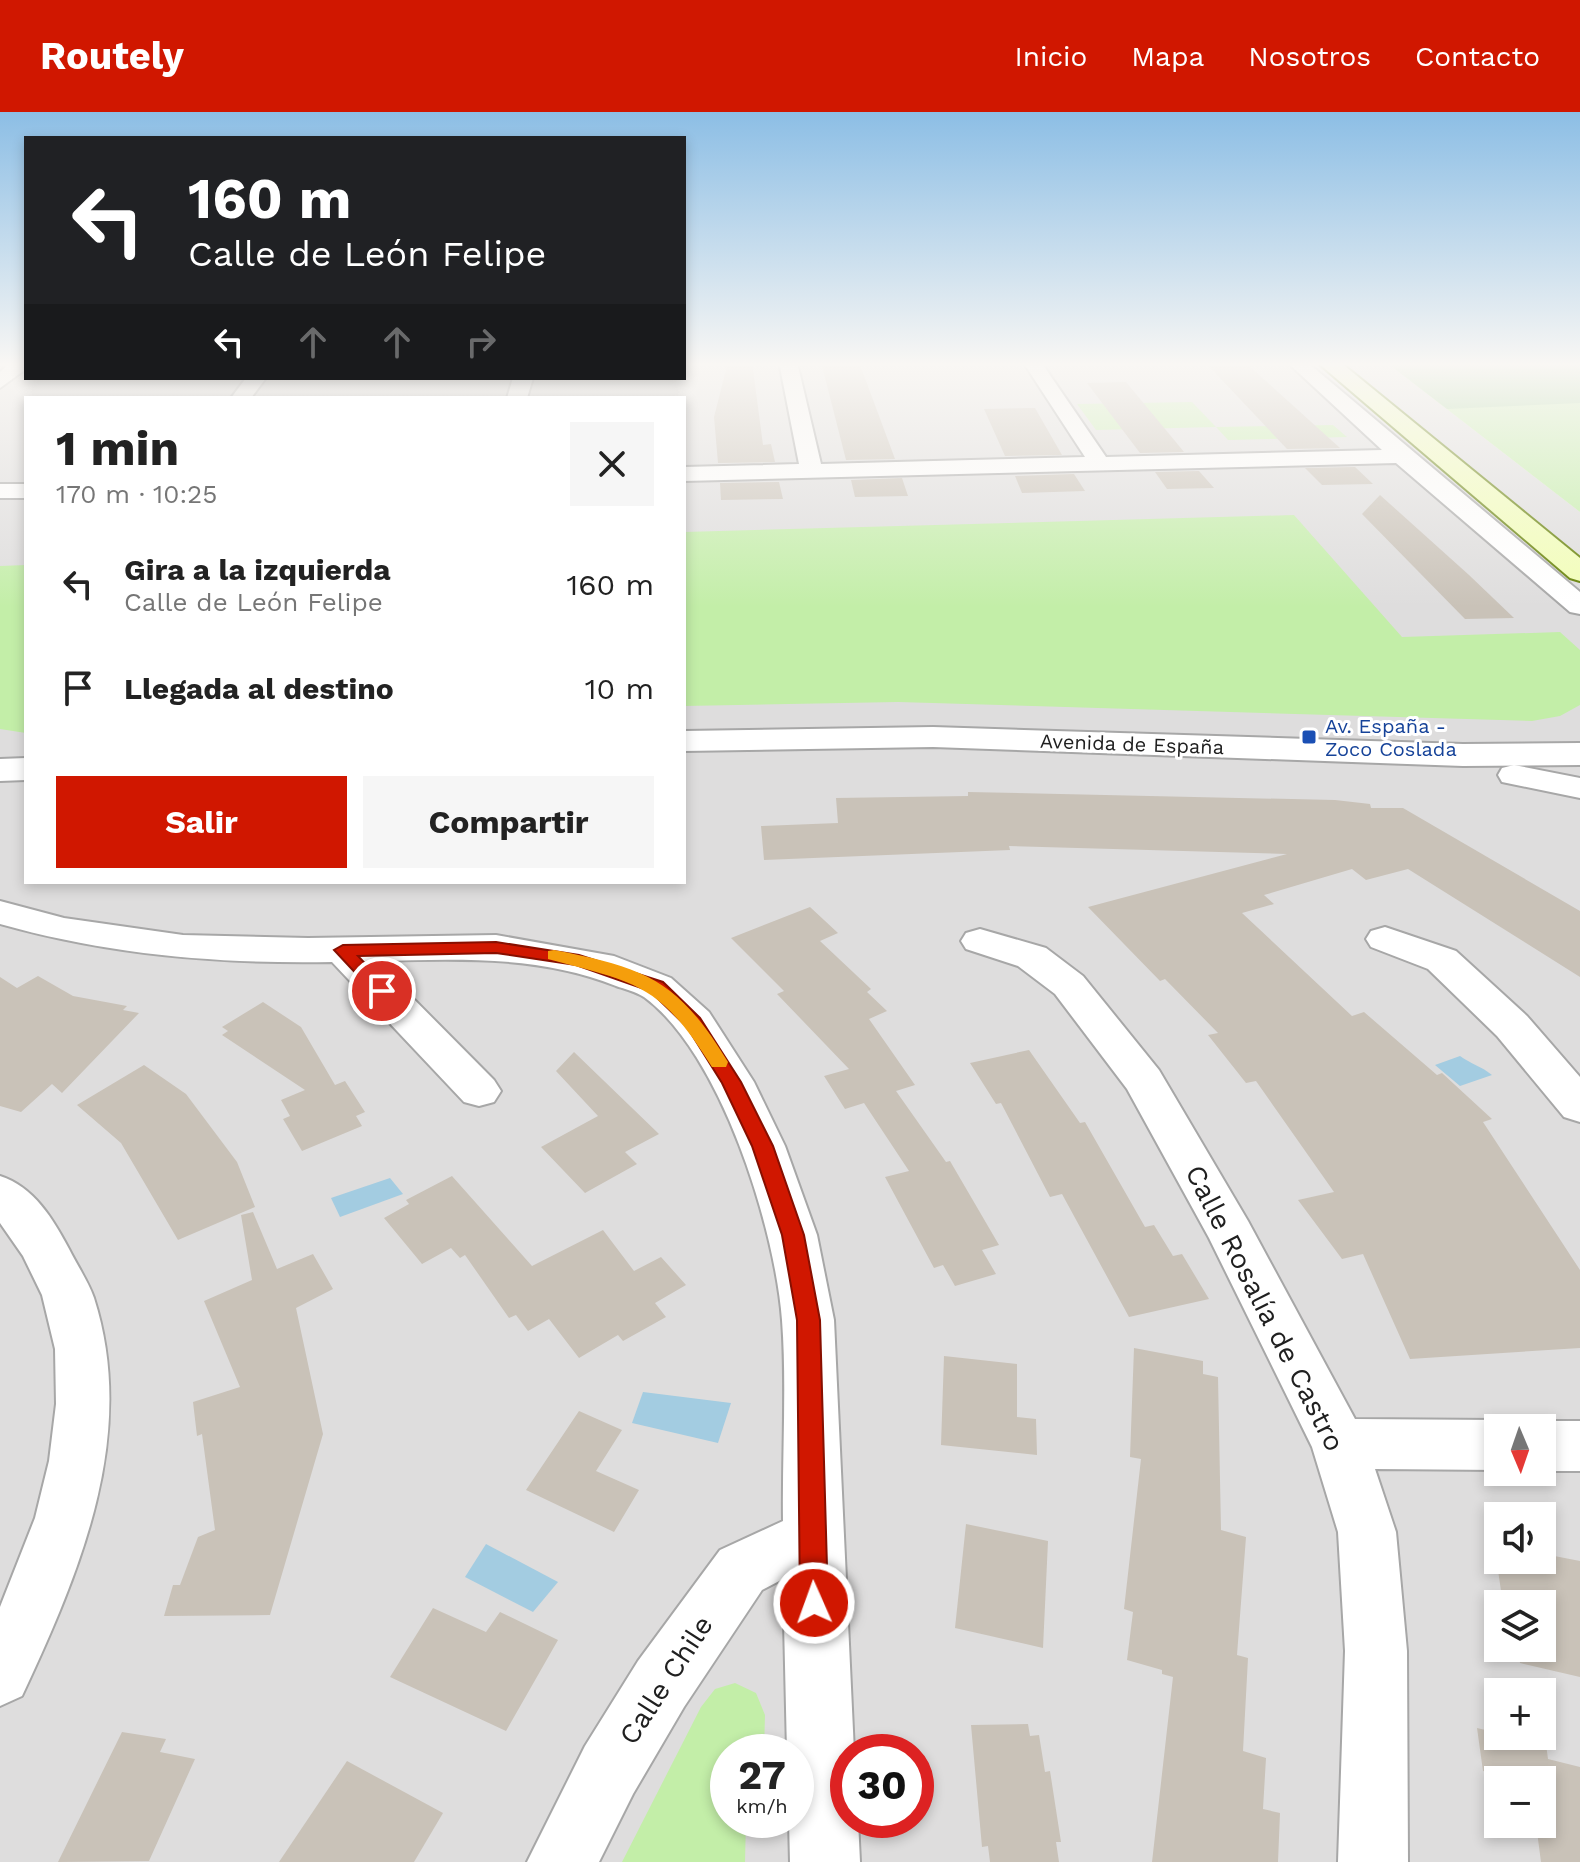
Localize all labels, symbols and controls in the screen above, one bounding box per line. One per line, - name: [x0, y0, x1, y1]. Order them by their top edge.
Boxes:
- text: Routely: [40, 34, 184, 78]
- text: Inicio: [1015, 40, 1087, 73]
- text: Mapa: [1131, 40, 1204, 73]
- text: Nosotros: [1248, 40, 1371, 73]
- text: Contacto: [1415, 40, 1540, 73]
- text: 160 m: [188, 166, 351, 232]
- icon: left: [56, 168, 160, 272]
- text: Calle de León Felipe: [188, 233, 546, 275]
- icon: left: [207, 320, 251, 364]
- icon: ahead: [291, 320, 335, 364]
- icon: ahead: [375, 320, 419, 364]
- icon: right: [459, 320, 503, 364]
- text: 1 min: [56, 420, 179, 477]
- button: close: [570, 422, 654, 506]
- text: 170 m · 10:25: [56, 479, 217, 509]
- text: Gira a la izquierda: [124, 552, 391, 587]
- icon: left: [56, 562, 100, 606]
- text: 160 m: [567, 567, 654, 602]
- text: Calle de León Felipe: [124, 587, 383, 617]
- icon: arrive: [56, 666, 100, 710]
- text: Llegada al destino: [124, 671, 394, 706]
- text: 10 m: [585, 671, 654, 706]
- place label: Av. España - Zoco Coslada: [1325, 714, 1457, 761]
- marker: Av. España - Zoco Coslada: [1300, 728, 1318, 746]
- street label: Avenida de España: [1040, 729, 1224, 759]
- button: Salir: [56, 776, 347, 868]
- button: Compartir: [363, 776, 654, 868]
- pin: [348, 957, 416, 1025]
- icon: arrive: [360, 969, 404, 1013]
- street label: Calle Rosalía de Castro: [1178, 1159, 1352, 1457]
- north arrow: [1484, 1414, 1556, 1486]
- map controls: [1484, 1414, 1556, 1838]
- button: sound: [1484, 1502, 1556, 1574]
- position arrow: [772, 1561, 856, 1645]
- button: layers: [1484, 1590, 1556, 1662]
- street label: Calle Chile: [612, 1610, 720, 1750]
- button: +: [1484, 1678, 1556, 1750]
- speed limit sign: 30: [830, 1734, 934, 1838]
- text: 27: [738, 1752, 786, 1799]
- button: −: [1484, 1766, 1556, 1838]
- text: km/h: [736, 1794, 788, 1818]

